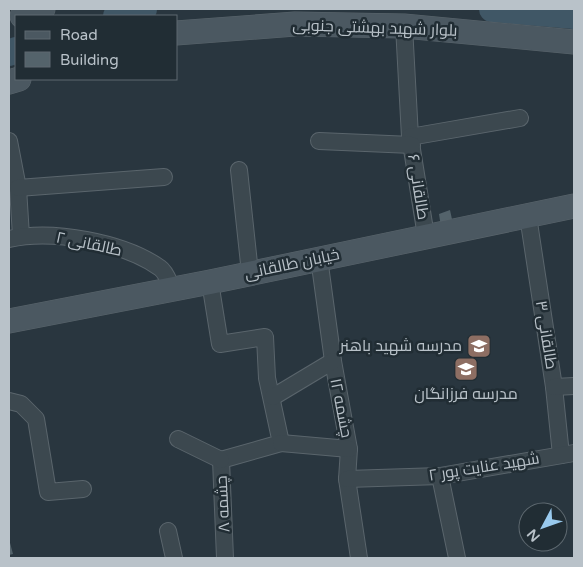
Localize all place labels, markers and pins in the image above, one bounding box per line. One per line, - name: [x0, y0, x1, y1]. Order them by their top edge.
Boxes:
- school or university icon: مدرسه شهید باهنر: [466, 333, 492, 359]
- place label: مدرسه شهید باهنر: [339, 336, 462, 356]
- school or university icon: مدرسه فرزانگان: [453, 356, 479, 382]
- place label: مدرسه فرزانگان: [414, 384, 518, 404]

